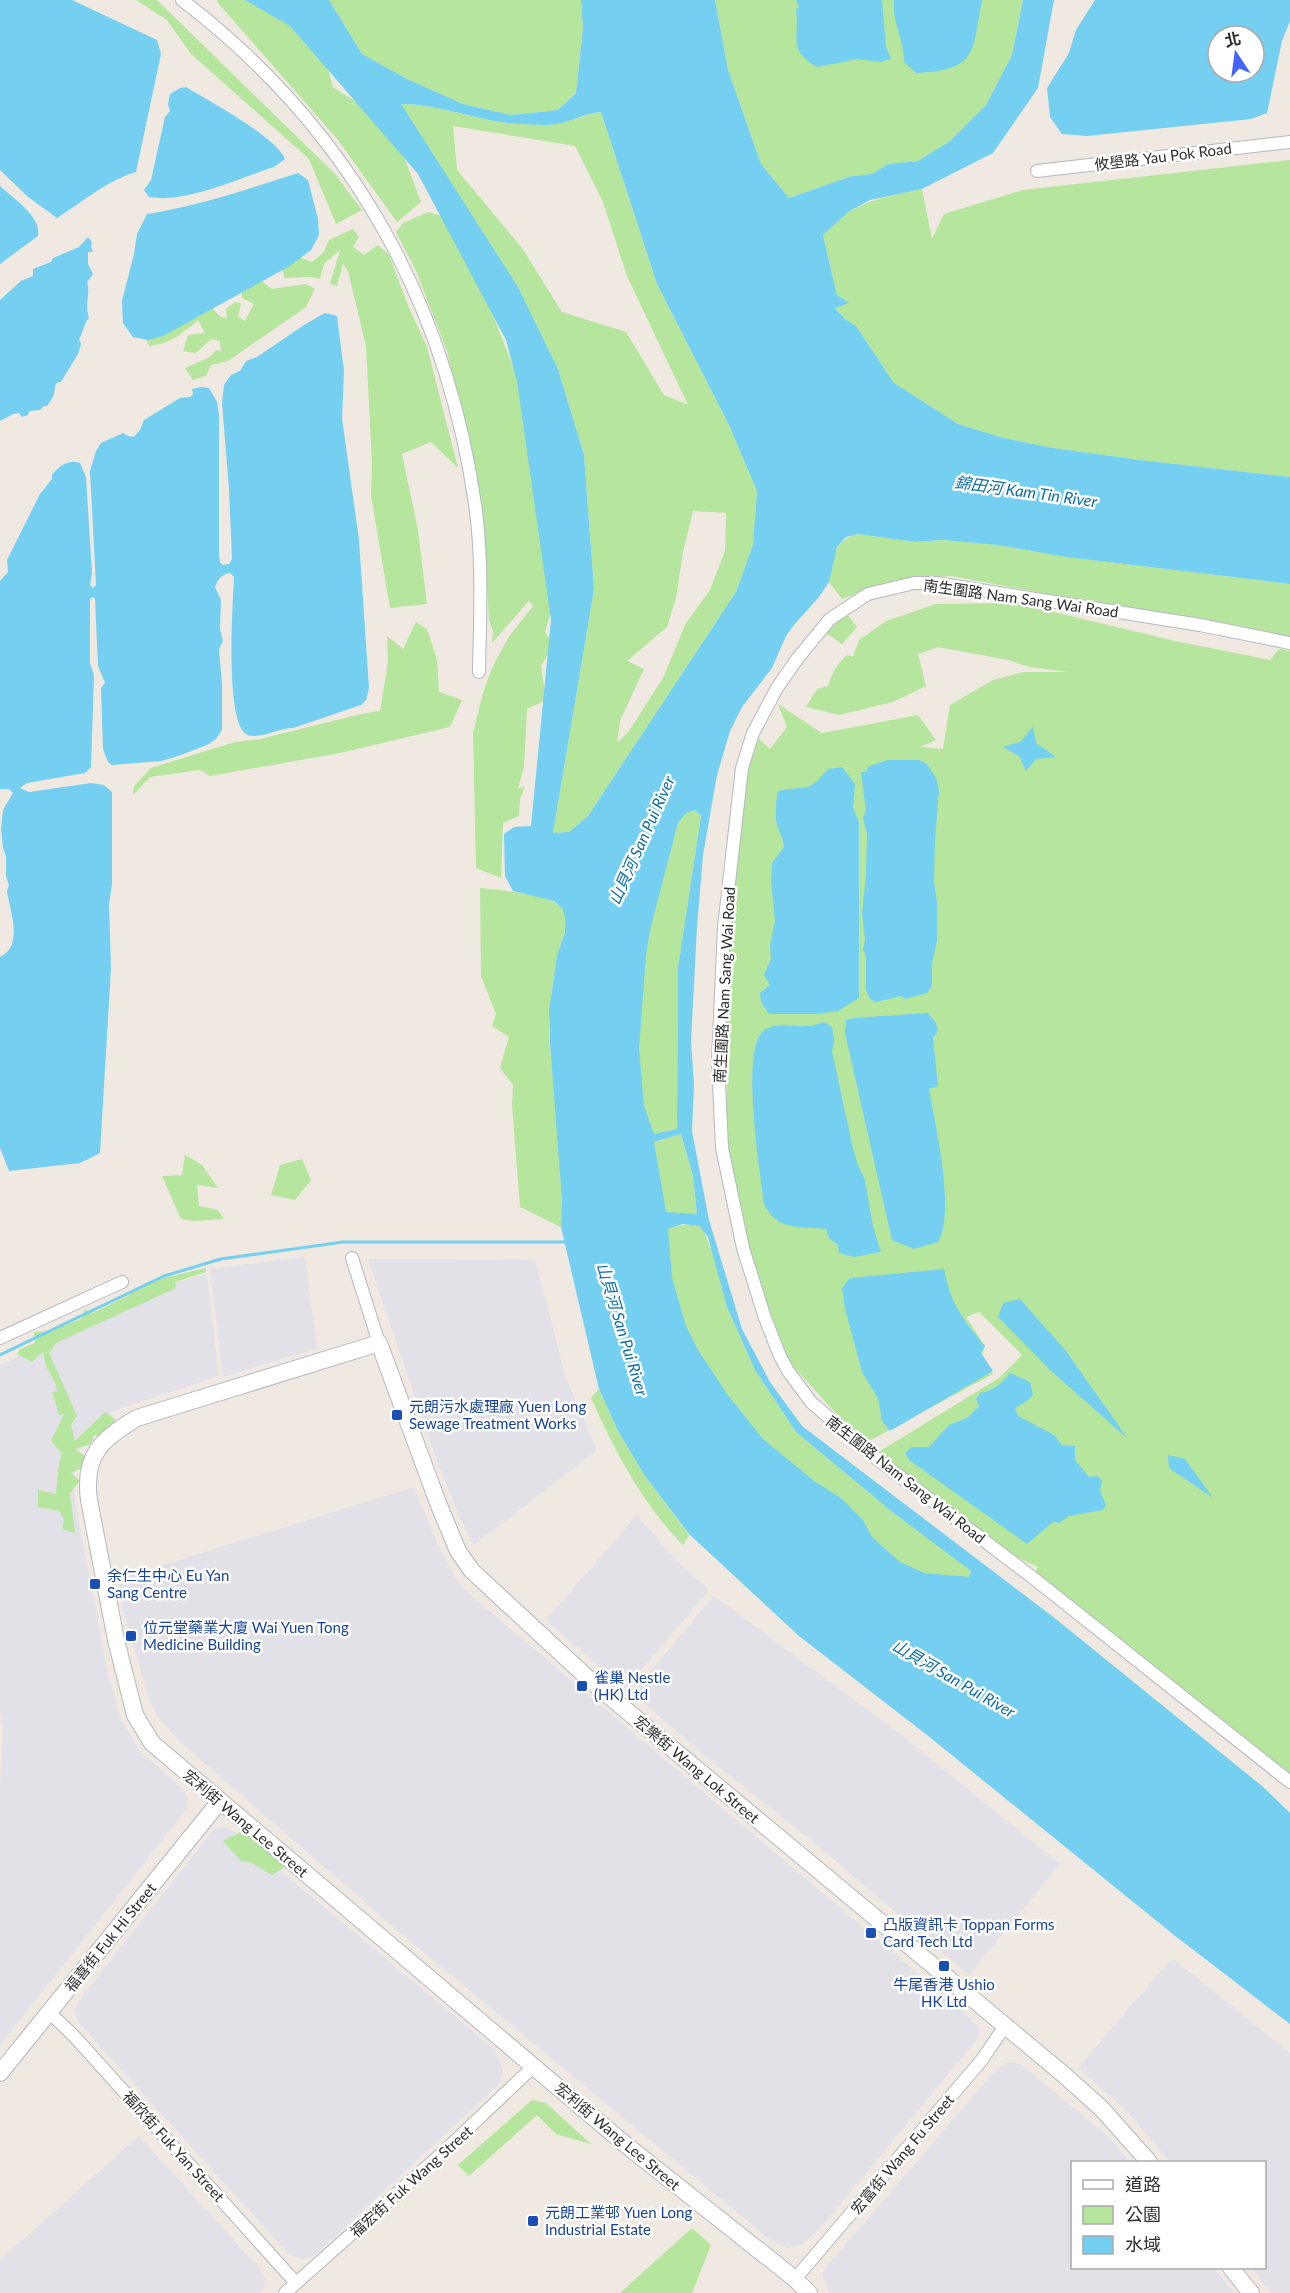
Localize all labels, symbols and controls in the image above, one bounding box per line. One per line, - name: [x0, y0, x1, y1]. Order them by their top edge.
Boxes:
- north arrow: [1206, 24, 1266, 84]
- text: 北: [1223, 28, 1242, 50]
- street label: 攸壆路 Yau Pok Road: [1093, 139, 1233, 173]
- water label: 錦田河 Kam Tin River: [954, 472, 1099, 510]
- street label: 南生圍路 Nam Sang Wai Road: [922, 575, 1120, 621]
- water label: 山貝河 San Pui River: [604, 772, 678, 907]
- street label: 南生圍路 Nam Sang Wai Road: [710, 886, 738, 1084]
- water label: 山貝河 San Pui River: [594, 1260, 652, 1399]
- place label: 元朗污水處理廠 Yuen Long Sewage Treatment Works: [409, 1397, 586, 1432]
- marker: 元朗污水處理廠 Yuen Long Sewage Treatment Works: [390, 1408, 404, 1422]
- street label: 南生圍路 Nam Sang Wai Road: [823, 1411, 989, 1547]
- place label: 余仁生中心 Eu Yan Sang Centre: [107, 1566, 229, 1601]
- marker: 余仁生中心 Eu Yan Sang Centre: [88, 1577, 102, 1591]
- place label: 位元堂藥業大廈 Wai Yuen Tong Medicine Building: [143, 1618, 349, 1653]
- marker: 位元堂藥業大廈 Wai Yuen Tong Medicine Building: [124, 1629, 138, 1643]
- water label: 山貝河 San Pui River: [889, 1635, 1019, 1721]
- place label: 雀巢 Nestle (HK) Ltd: [594, 1668, 670, 1703]
- marker: 雀巢 Nestle (HK) Ltd: [575, 1679, 589, 1693]
- street label: 宏樂街 Wang Lok Street: [631, 1711, 764, 1827]
- street label: 宏利街 Wang Lee Street: [180, 1766, 313, 1881]
- street label: 福喜街 Fuk Hi Street: [61, 1878, 160, 1995]
- place label: 凸版資訊卡 Toppan Forms Card Tech Ltd: [883, 1915, 1054, 1950]
- marker: 凸版資訊卡 Toppan Forms Card Tech Ltd: [864, 1926, 878, 1940]
- marker: 牛尾香港 Ushio HK Ltd: [937, 1959, 951, 1973]
- place label: 牛尾香港 Ushio HK Ltd: [893, 1975, 995, 2010]
- street label: 宏利街 Wang Lee Street: [552, 2079, 685, 2194]
- street label: 福欣街 Fuk Yan Street: [120, 2087, 229, 2206]
- street label: 宏富街 Wang Fu Street: [847, 2090, 958, 2217]
- street label: 福宏街 Fuk Wang Street: [346, 2121, 476, 2241]
- legend: [1071, 2161, 1266, 2269]
- text: 道路: [1125, 2173, 1161, 2195]
- place label: 元朗工業邨 Yuen Long Industrial Estate: [545, 2203, 692, 2238]
- text: 公園: [1125, 2203, 1161, 2225]
- marker: 元朗工業邨 Yuen Long Industrial Estate: [526, 2214, 540, 2228]
- text: 水域: [1125, 2233, 1161, 2255]

